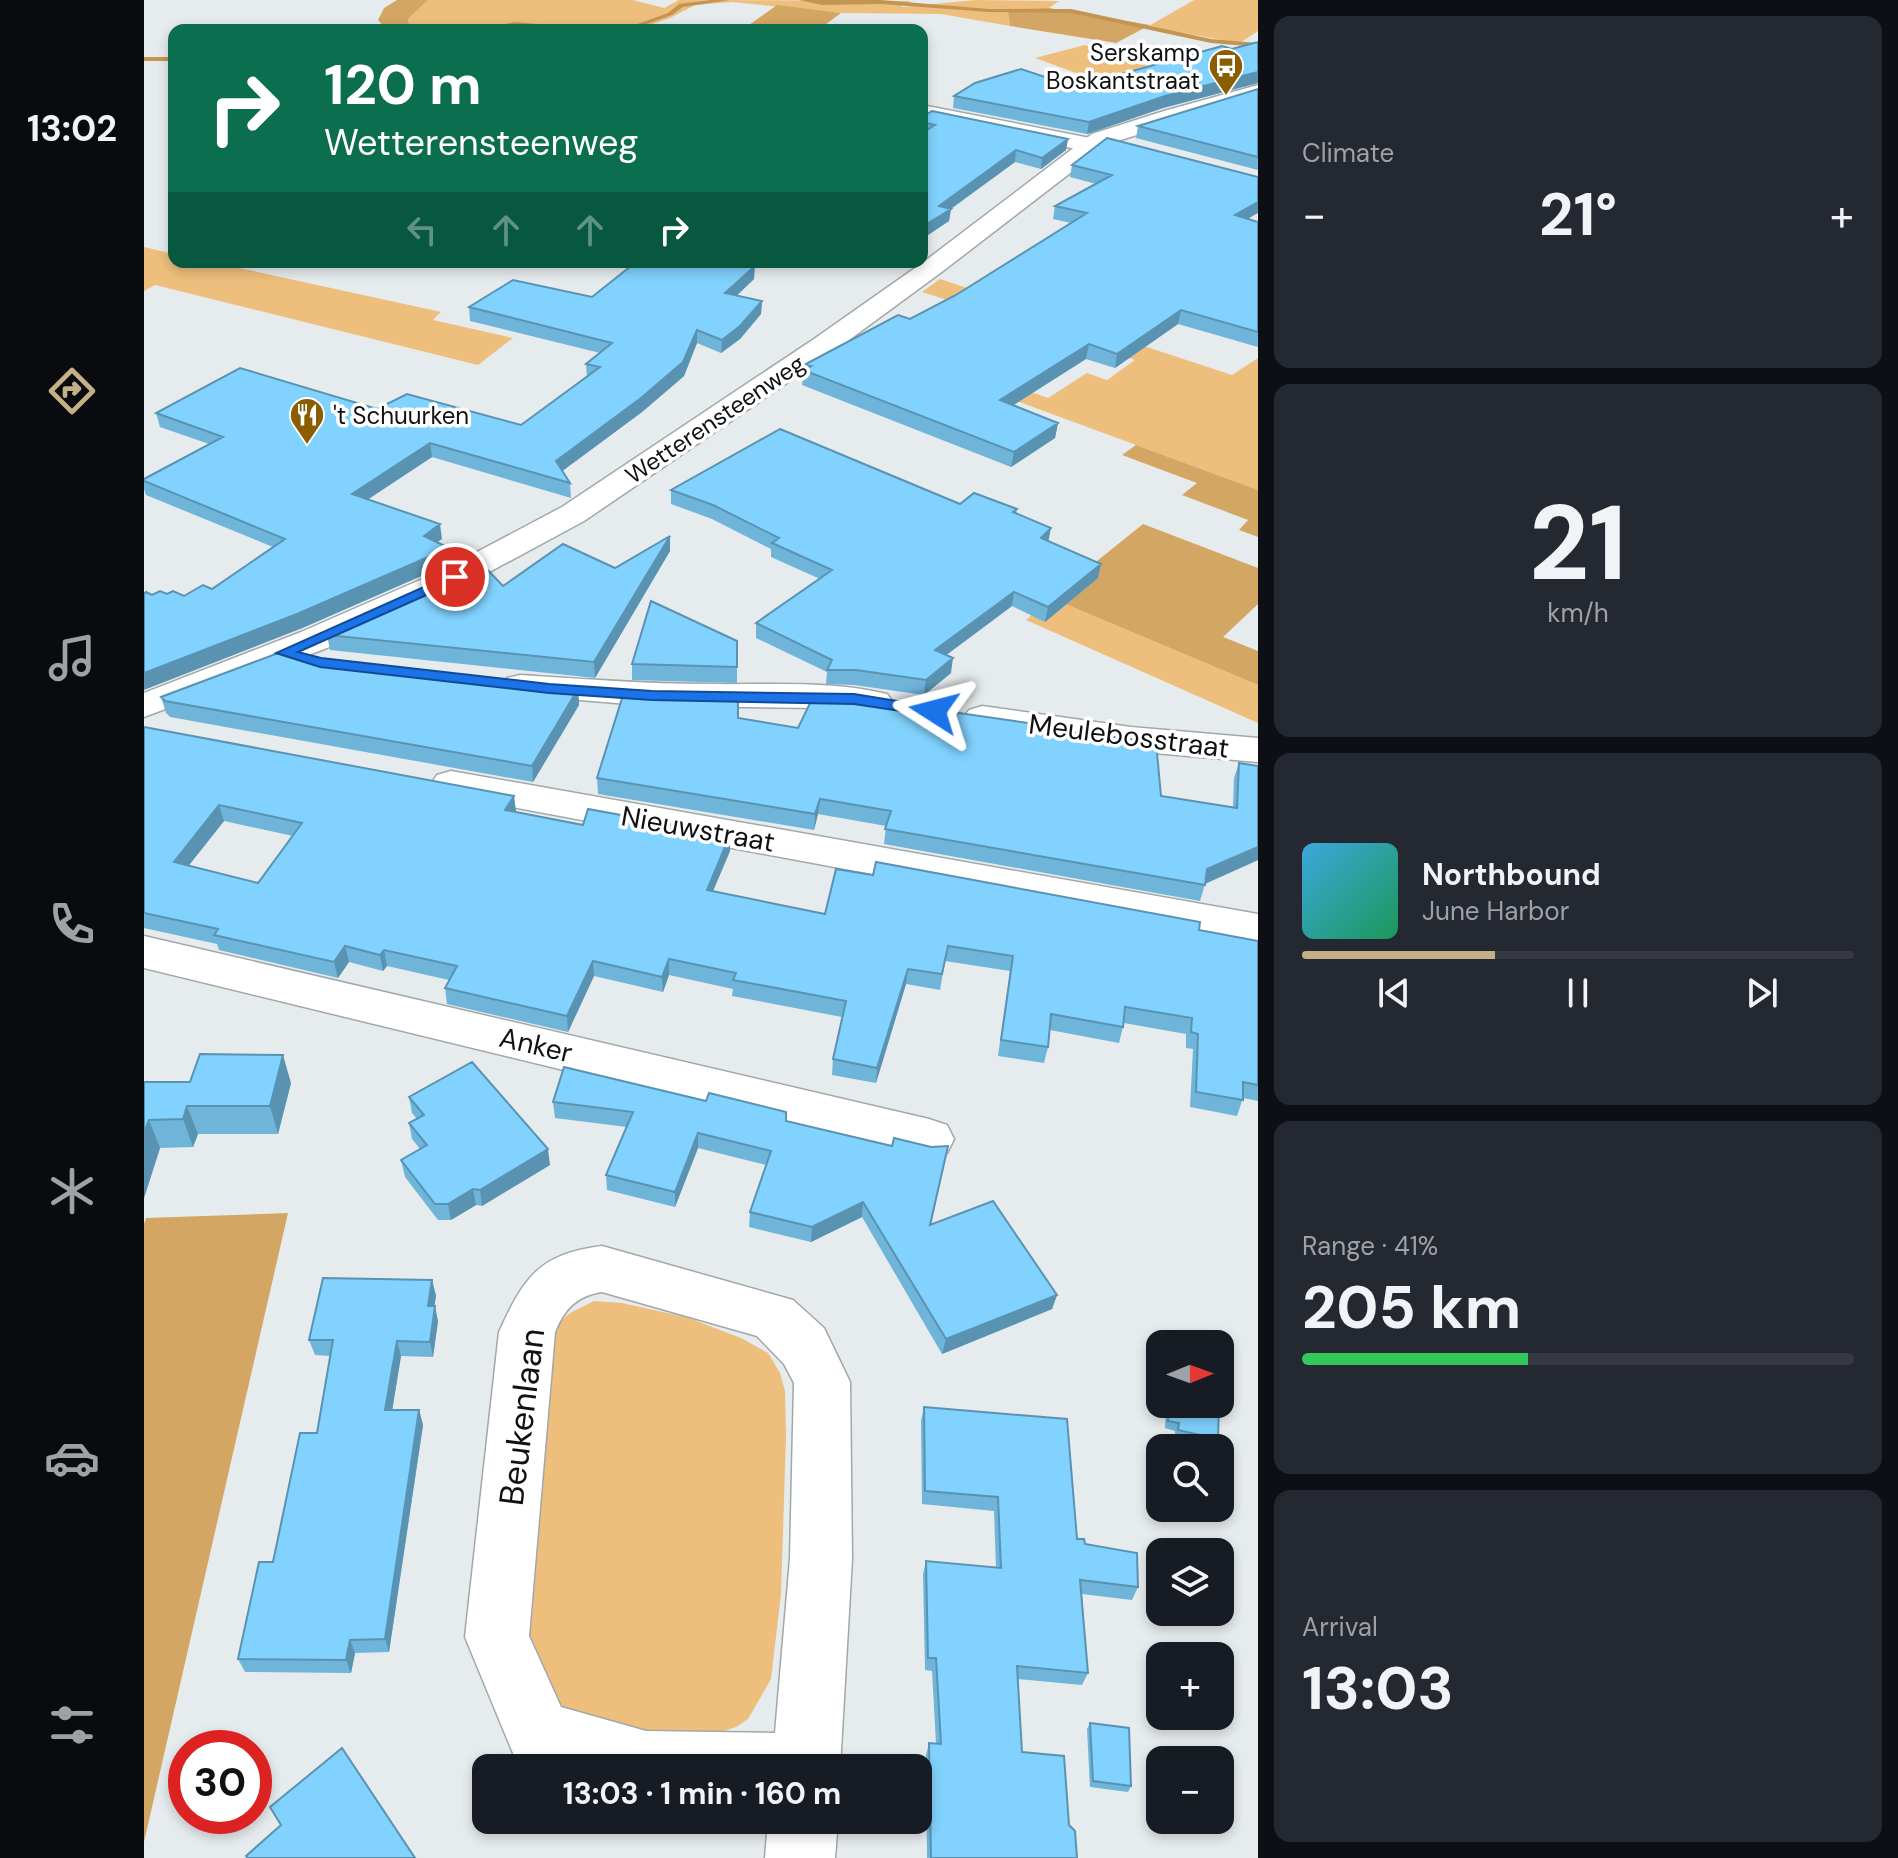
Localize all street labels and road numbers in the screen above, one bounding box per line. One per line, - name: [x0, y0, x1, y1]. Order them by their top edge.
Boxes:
- street label: Wetterensteenweg: [619, 348, 811, 490]
- street label: Meulebosstraat: [1027, 705, 1231, 767]
- street label: Nieuwstraat: [618, 797, 778, 861]
- street label: Anker: [496, 1019, 576, 1071]
- street label: Beukenlaan: [489, 1326, 555, 1508]

